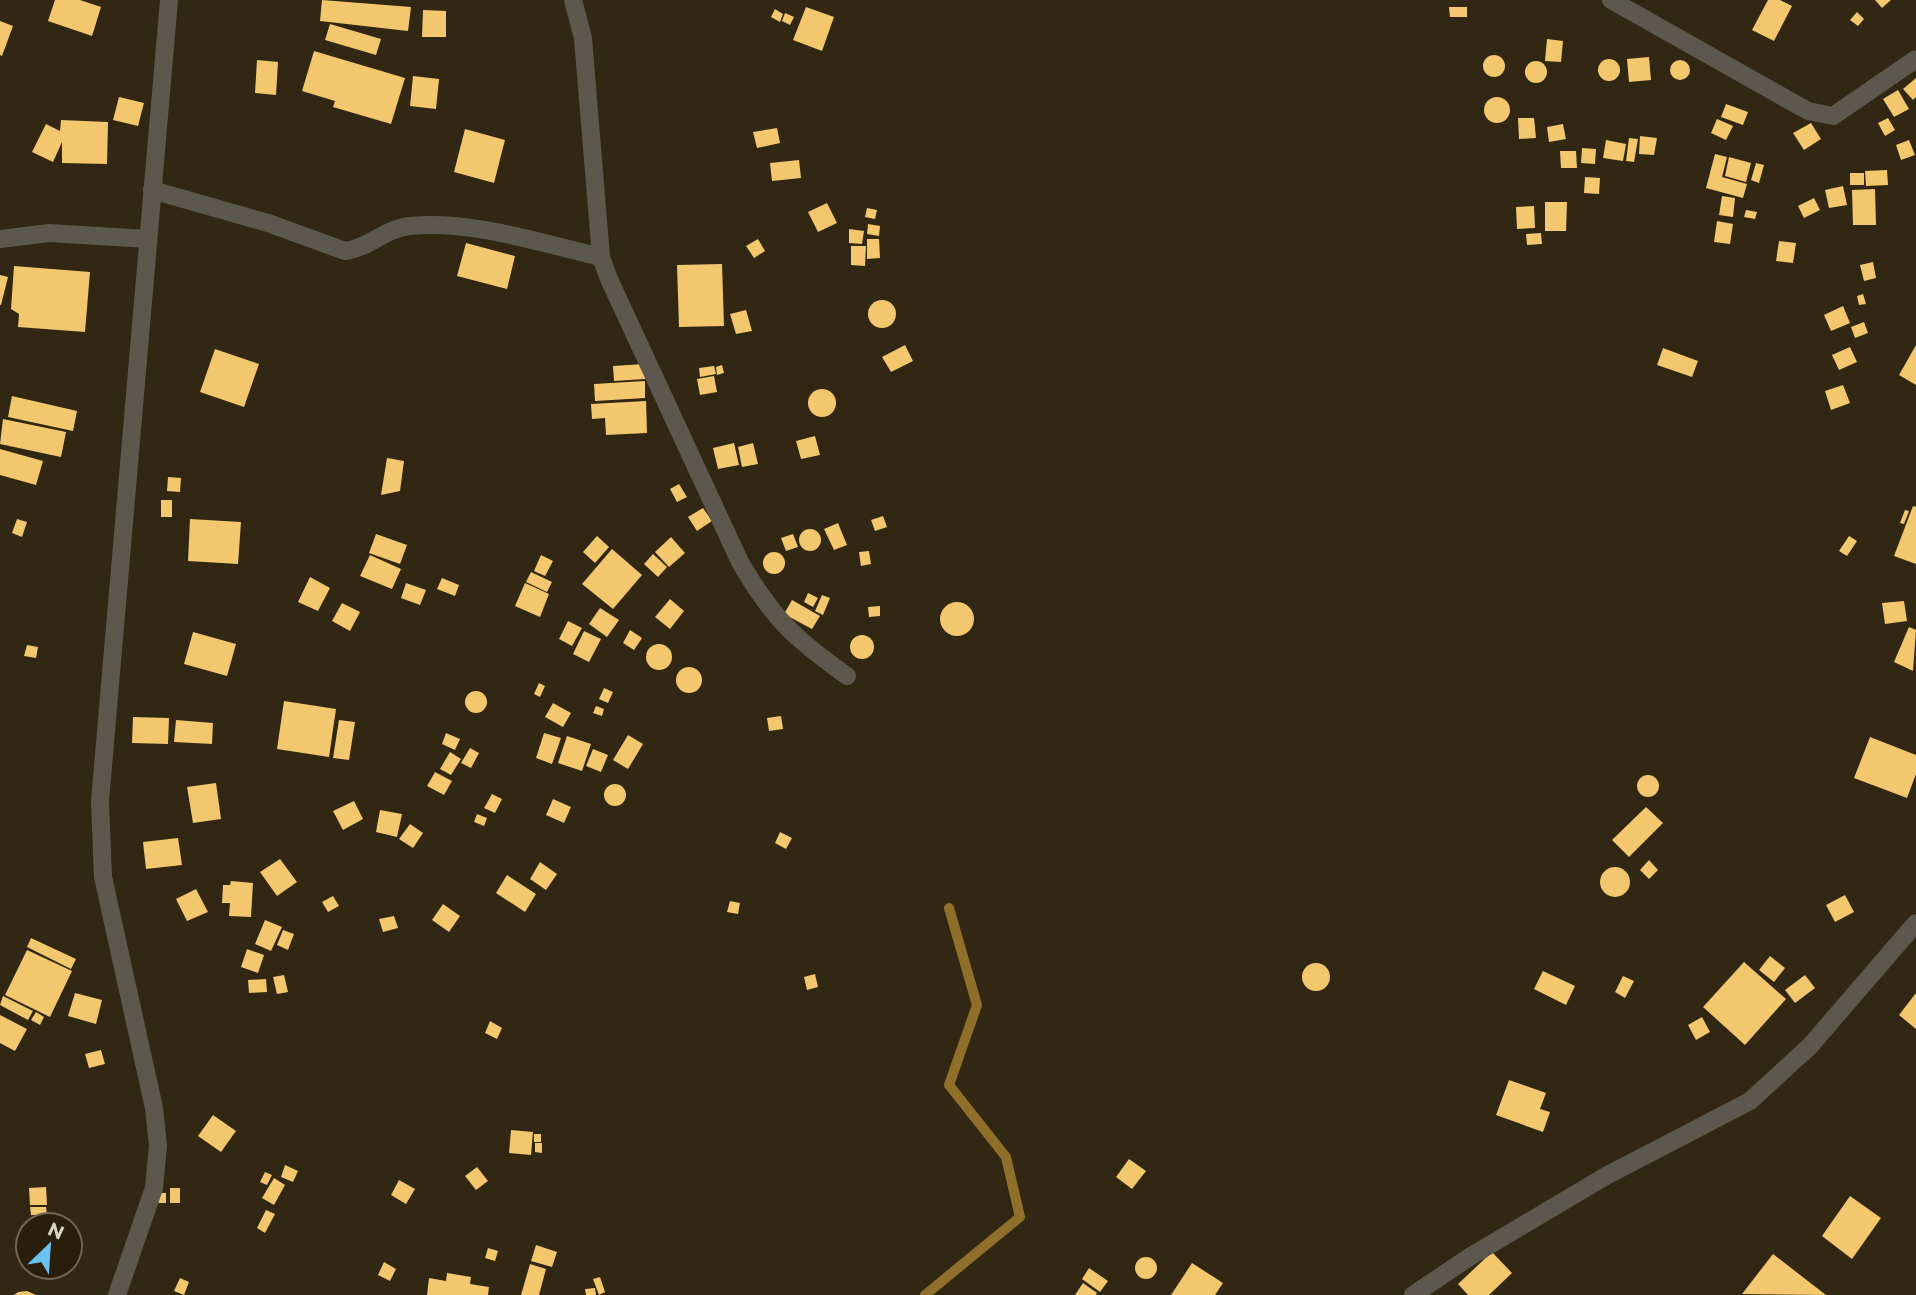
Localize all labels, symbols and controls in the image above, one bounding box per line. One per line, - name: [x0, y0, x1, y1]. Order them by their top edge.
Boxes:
- north arrow: [14, 1211, 84, 1281]
- text: N: [44, 1217, 68, 1245]

